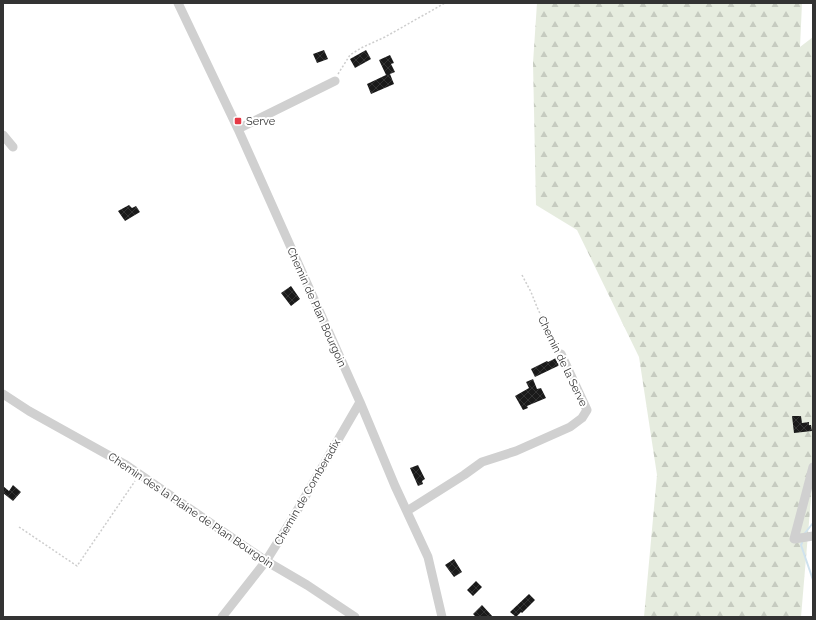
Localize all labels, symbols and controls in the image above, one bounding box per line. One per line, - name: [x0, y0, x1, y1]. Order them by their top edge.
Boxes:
- place label: Serve: [246, 115, 276, 128]
- marker: Serve: [233, 116, 243, 126]
- street label: Chemin de Plan Bourgoin: [284, 245, 349, 369]
- street label: Chemin de la Serve: [535, 314, 590, 409]
- street label: Chemin de Comberadix: [272, 437, 343, 548]
- street label: Chemin des la Plaine de Plan Bourgoin: [106, 450, 276, 571]

